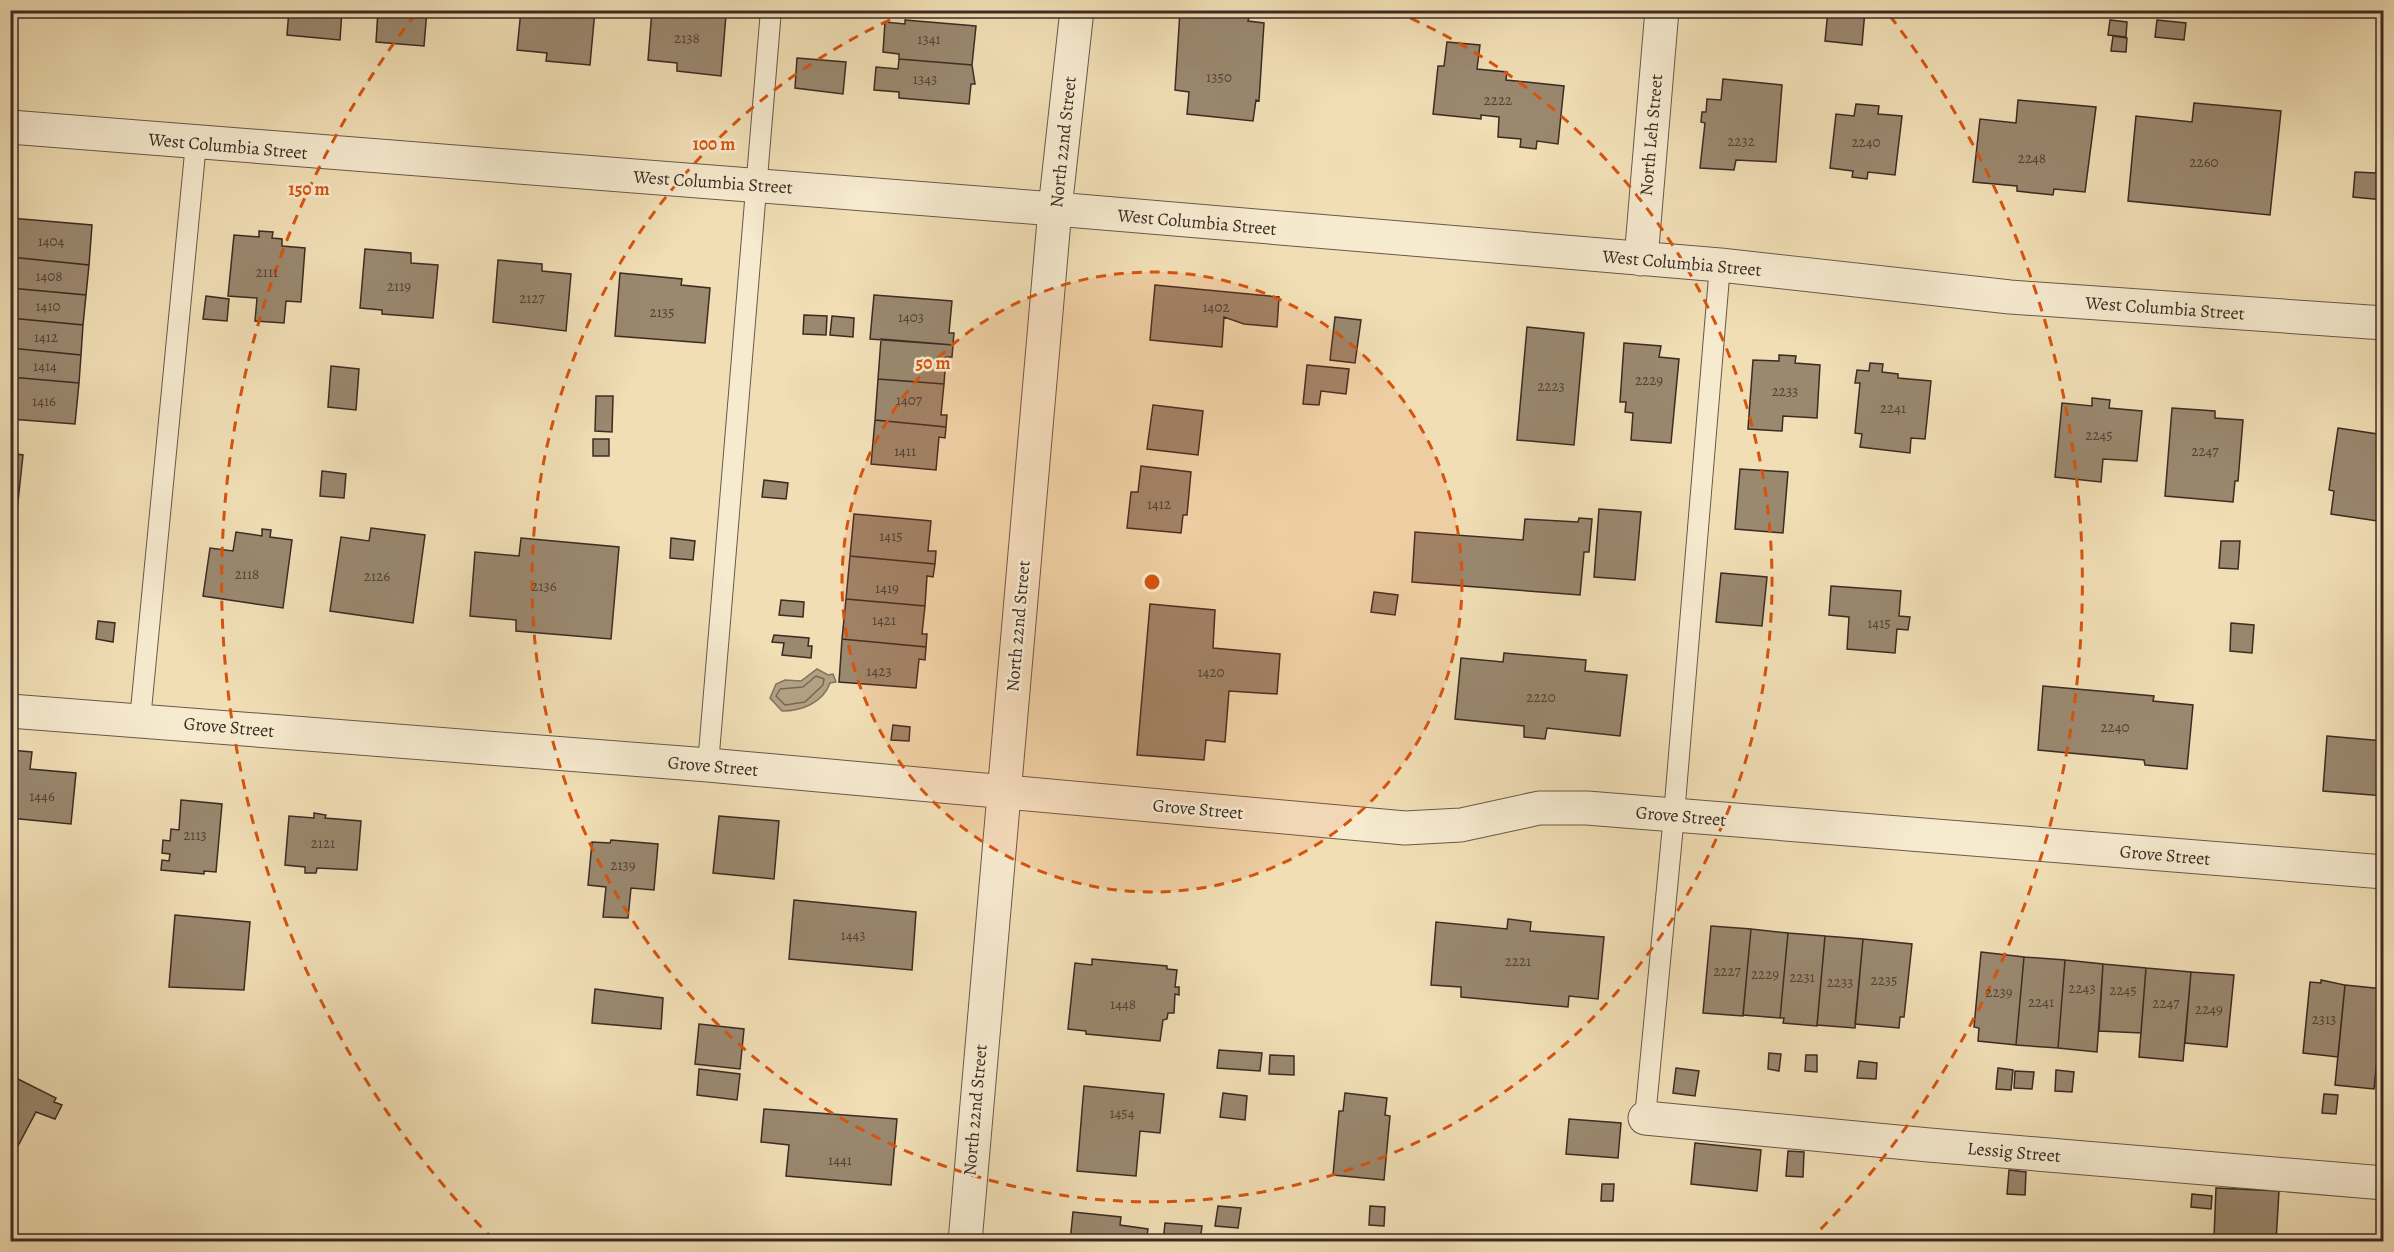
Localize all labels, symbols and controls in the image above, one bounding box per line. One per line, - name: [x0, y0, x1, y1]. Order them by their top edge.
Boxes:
- house number: 2138: [674, 28, 700, 48]
- house number: 1341: [917, 29, 941, 49]
- house number: 1350: [1206, 67, 1232, 87]
- house number: 1343: [913, 69, 937, 89]
- street label: North Leh Street: [1634, 73, 1668, 197]
- street label: North 22nd Street: [1044, 75, 1082, 209]
- house number: 2222: [1484, 90, 1512, 110]
- street label: West Columbia Street: [146, 127, 309, 165]
- house number: 2232: [1727, 131, 1755, 151]
- text: 100 m: [693, 132, 735, 156]
- house number: 2240: [1851, 132, 1881, 152]
- house number: 2248: [2018, 148, 2046, 168]
- house number: 2260: [2189, 152, 2219, 172]
- street label: West Columbia Street: [632, 164, 794, 200]
- text: 150 m: [288, 177, 330, 201]
- street label: West Columbia Street: [1115, 203, 1278, 241]
- house number: 1404: [38, 231, 65, 251]
- street label: West Columbia Street: [1600, 244, 1763, 282]
- house number: 2111: [256, 262, 278, 282]
- house number: 1408: [35, 266, 63, 286]
- house number: 2119: [387, 276, 411, 296]
- house number: 2127: [519, 288, 546, 308]
- street label: West Columbia Street: [2084, 290, 2246, 326]
- house number: 1410: [35, 296, 61, 316]
- house number: 1402: [1202, 297, 1230, 317]
- house number: 2135: [650, 302, 674, 322]
- house number: 1403: [898, 307, 924, 327]
- house number: 1412: [34, 327, 58, 347]
- text: 50 m: [916, 351, 950, 375]
- house number: 1414: [33, 356, 57, 376]
- house number: 2229: [1635, 370, 1663, 390]
- house number: 2223: [1537, 376, 1565, 396]
- house number: 2233: [1772, 381, 1798, 401]
- house number: 1407: [896, 390, 923, 410]
- house number: 1416: [32, 391, 56, 411]
- house number: 2241: [1880, 398, 1906, 418]
- house number: 2245: [2085, 425, 2113, 445]
- house number: 1411: [894, 441, 916, 461]
- house number: 2247: [2191, 441, 2219, 461]
- house number: 1412: [1147, 494, 1171, 514]
- house number: 1415: [879, 526, 903, 546]
- street label: North 22nd Street: [1000, 559, 1036, 693]
- house number: 2118: [235, 564, 259, 584]
- house number: 2126: [364, 566, 390, 586]
- centre of rings: [1142, 572, 1162, 592]
- house number: 2136: [531, 576, 557, 596]
- house number: 1419: [875, 578, 899, 598]
- house number: 1421: [872, 610, 896, 630]
- house number: 1415: [1867, 613, 1891, 633]
- house number: 1423: [866, 661, 892, 681]
- house number: 1420: [1197, 662, 1225, 682]
- house number: 2220: [1526, 687, 1556, 707]
- street label: Grove Street: [183, 711, 275, 743]
- house number: 2240: [2100, 717, 2130, 737]
- street label: Grove Street: [667, 750, 759, 782]
- house number: 1446: [29, 786, 55, 806]
- street label: Grove Street: [1152, 793, 1244, 825]
- street label: Grove Street: [1635, 800, 1727, 832]
- house number: 2113: [183, 825, 207, 845]
- house number: 2121: [311, 833, 335, 853]
- street label: Grove Street: [2119, 839, 2211, 871]
- house number: 2139: [610, 855, 636, 875]
- house number: 1443: [841, 925, 865, 945]
- house number: 2221: [1505, 951, 1531, 971]
- house number: 2227: [1713, 961, 1742, 981]
- house number: 2229: [1751, 964, 1779, 984]
- house number: 2231: [1789, 967, 1815, 987]
- house number: 2235: [1871, 970, 1897, 990]
- house number: 2233: [1827, 972, 1853, 992]
- house number: 2243: [2068, 978, 2096, 998]
- house number: 2245: [2109, 980, 2137, 1000]
- house number: 2239: [1985, 982, 2013, 1002]
- house number: 2241: [2028, 992, 2054, 1012]
- house number: 2247: [2152, 993, 2180, 1013]
- house number: 1448: [1110, 994, 1136, 1014]
- house number: 2249: [2195, 999, 2223, 1019]
- house number: 2313: [2312, 1009, 2336, 1029]
- street label: North 22nd Street: [957, 1043, 993, 1177]
- house number: 1454: [1109, 1103, 1135, 1123]
- street label: Lessig Street: [1966, 1136, 2062, 1168]
- house number: 1441: [828, 1150, 852, 1170]

